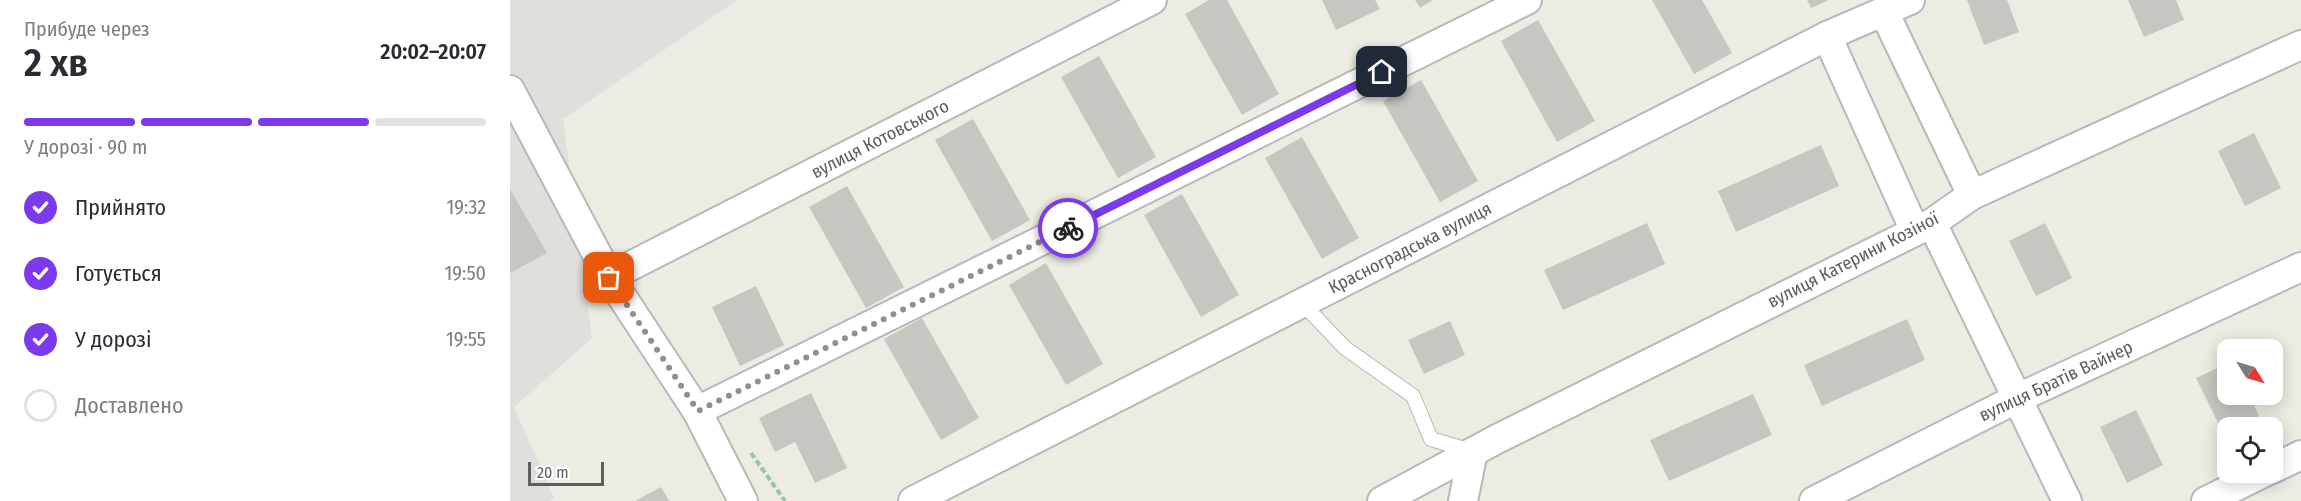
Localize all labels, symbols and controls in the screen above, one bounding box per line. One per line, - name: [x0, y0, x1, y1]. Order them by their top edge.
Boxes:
- text: Прибуде через: [24, 17, 150, 41]
- text: 20:02–20:07: [380, 38, 486, 65]
- text: 2 хв: [24, 40, 88, 86]
- pin: [1356, 46, 1407, 97]
- icon: home: [1365, 55, 1398, 88]
- street label: вулиця Котовського: [807, 95, 953, 183]
- text: У дорозі · 90 m: [24, 135, 147, 159]
- icon: check: [24, 191, 57, 224]
- text: Прийнято: [75, 194, 166, 221]
- text: 19:32: [446, 195, 486, 219]
- street label: Красноградська вулиця: [1325, 197, 1495, 299]
- courier: [1038, 198, 1098, 258]
- street label: вулиця Катерини Козіної: [1764, 207, 1943, 313]
- icon: bike: [1052, 212, 1085, 245]
- pin: [583, 252, 634, 303]
- icon: check: [24, 257, 57, 290]
- text: Готується: [75, 260, 162, 287]
- text: 19:50: [445, 261, 486, 285]
- icon: bag: [592, 261, 625, 294]
- icon: check: [24, 323, 57, 356]
- text: У дорозі: [75, 326, 152, 353]
- text: 19:55: [446, 327, 486, 351]
- street label: вулиця Братів Вайнер: [1976, 336, 2136, 426]
- north arrow: [2217, 339, 2283, 405]
- map controls: [2217, 339, 2283, 483]
- text: Доставлено: [75, 392, 184, 419]
- button: locate: [2217, 417, 2283, 483]
- scale bar: [528, 459, 604, 486]
- text: 20 m: [537, 463, 568, 482]

